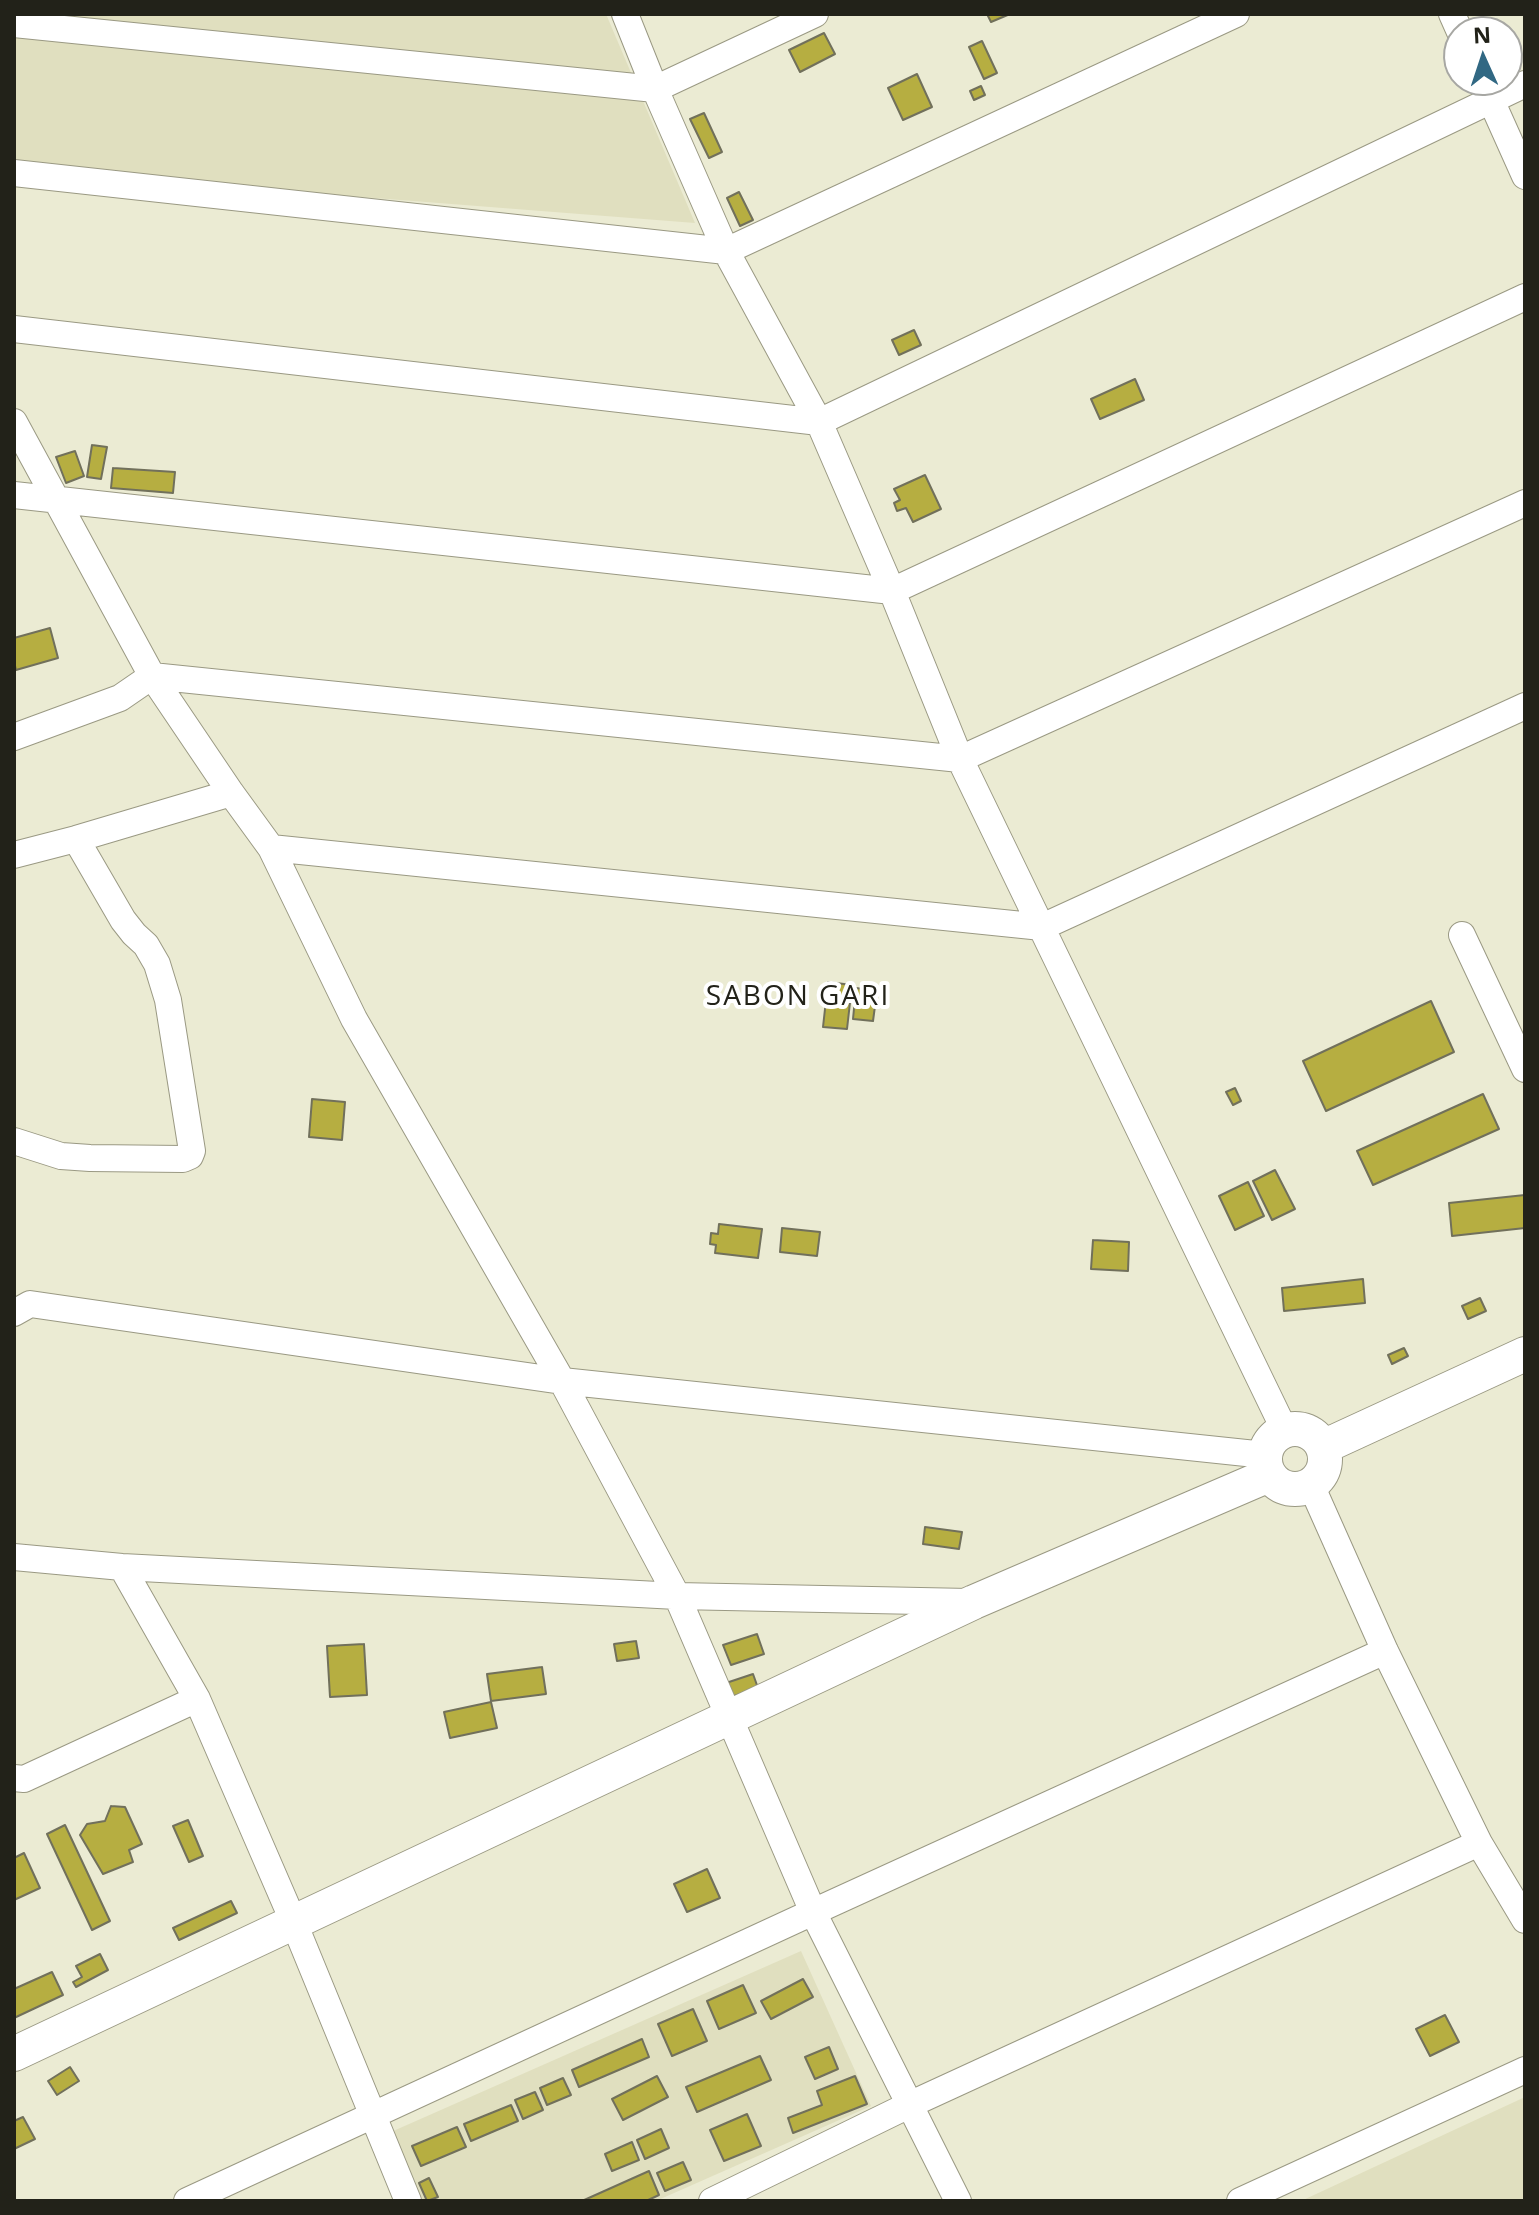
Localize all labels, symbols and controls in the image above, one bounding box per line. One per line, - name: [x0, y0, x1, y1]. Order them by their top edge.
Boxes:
- north arrow: [1443, 16, 1523, 96]
- text: N: [1472, 19, 1492, 49]
- district label: SABON GARI: [706, 980, 890, 1014]

